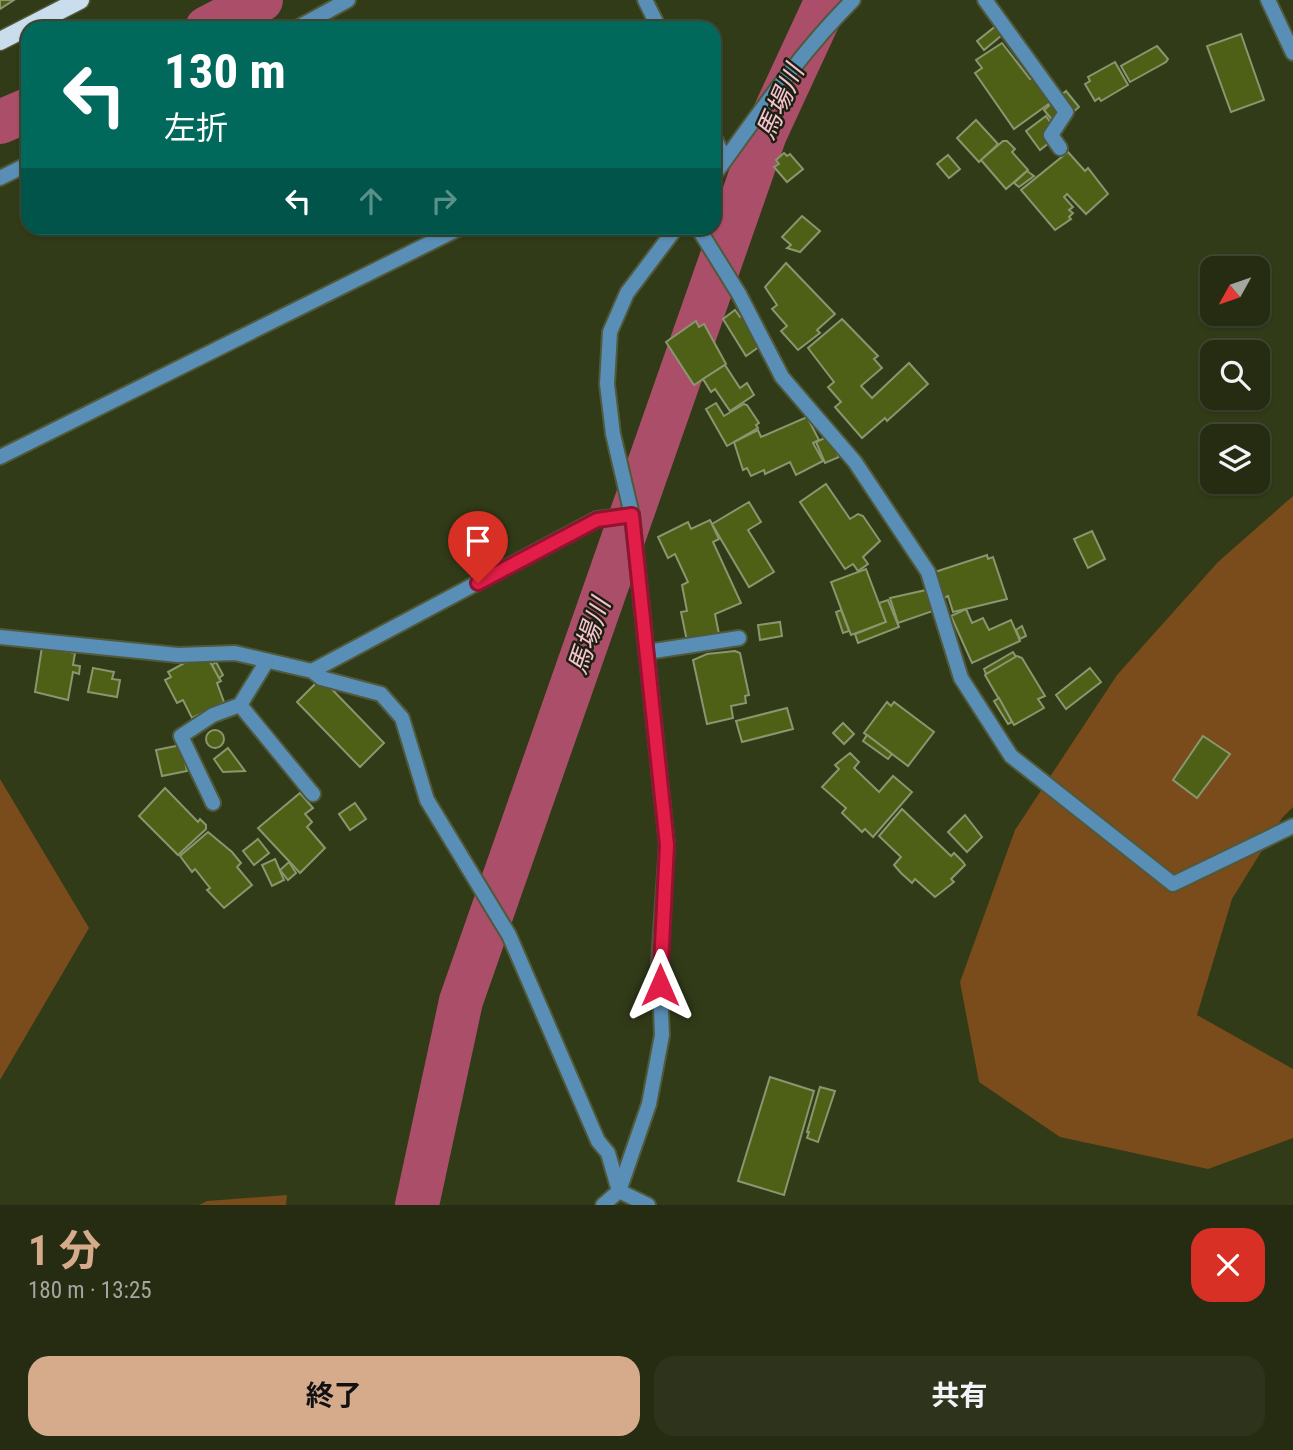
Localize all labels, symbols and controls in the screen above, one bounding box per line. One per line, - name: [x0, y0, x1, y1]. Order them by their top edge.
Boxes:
- text: 130 m: [164, 43, 286, 100]
- icon: left: [49, 49, 140, 140]
- water label: 馬場川: [750, 58, 811, 144]
- text: 左折: [164, 109, 228, 147]
- icon: left: [279, 182, 317, 220]
- icon: ahead: [352, 182, 390, 220]
- icon: right: [425, 182, 463, 220]
- north arrow: [1200, 256, 1270, 326]
- map controls: [1200, 256, 1270, 494]
- button: search: [1200, 340, 1270, 410]
- button: layers: [1200, 424, 1270, 494]
- pin: [448, 511, 508, 583]
- icon: arrive: [459, 522, 497, 560]
- water label: 馬場川: [562, 591, 617, 678]
- position arrow: [623, 948, 697, 1022]
- text: 1 分: [28, 1226, 101, 1275]
- button: close: [1191, 1228, 1265, 1302]
- text: 180 m · 13:25: [28, 1277, 152, 1304]
- button: 終了: [28, 1356, 640, 1436]
- button: 共有: [654, 1356, 1265, 1436]

